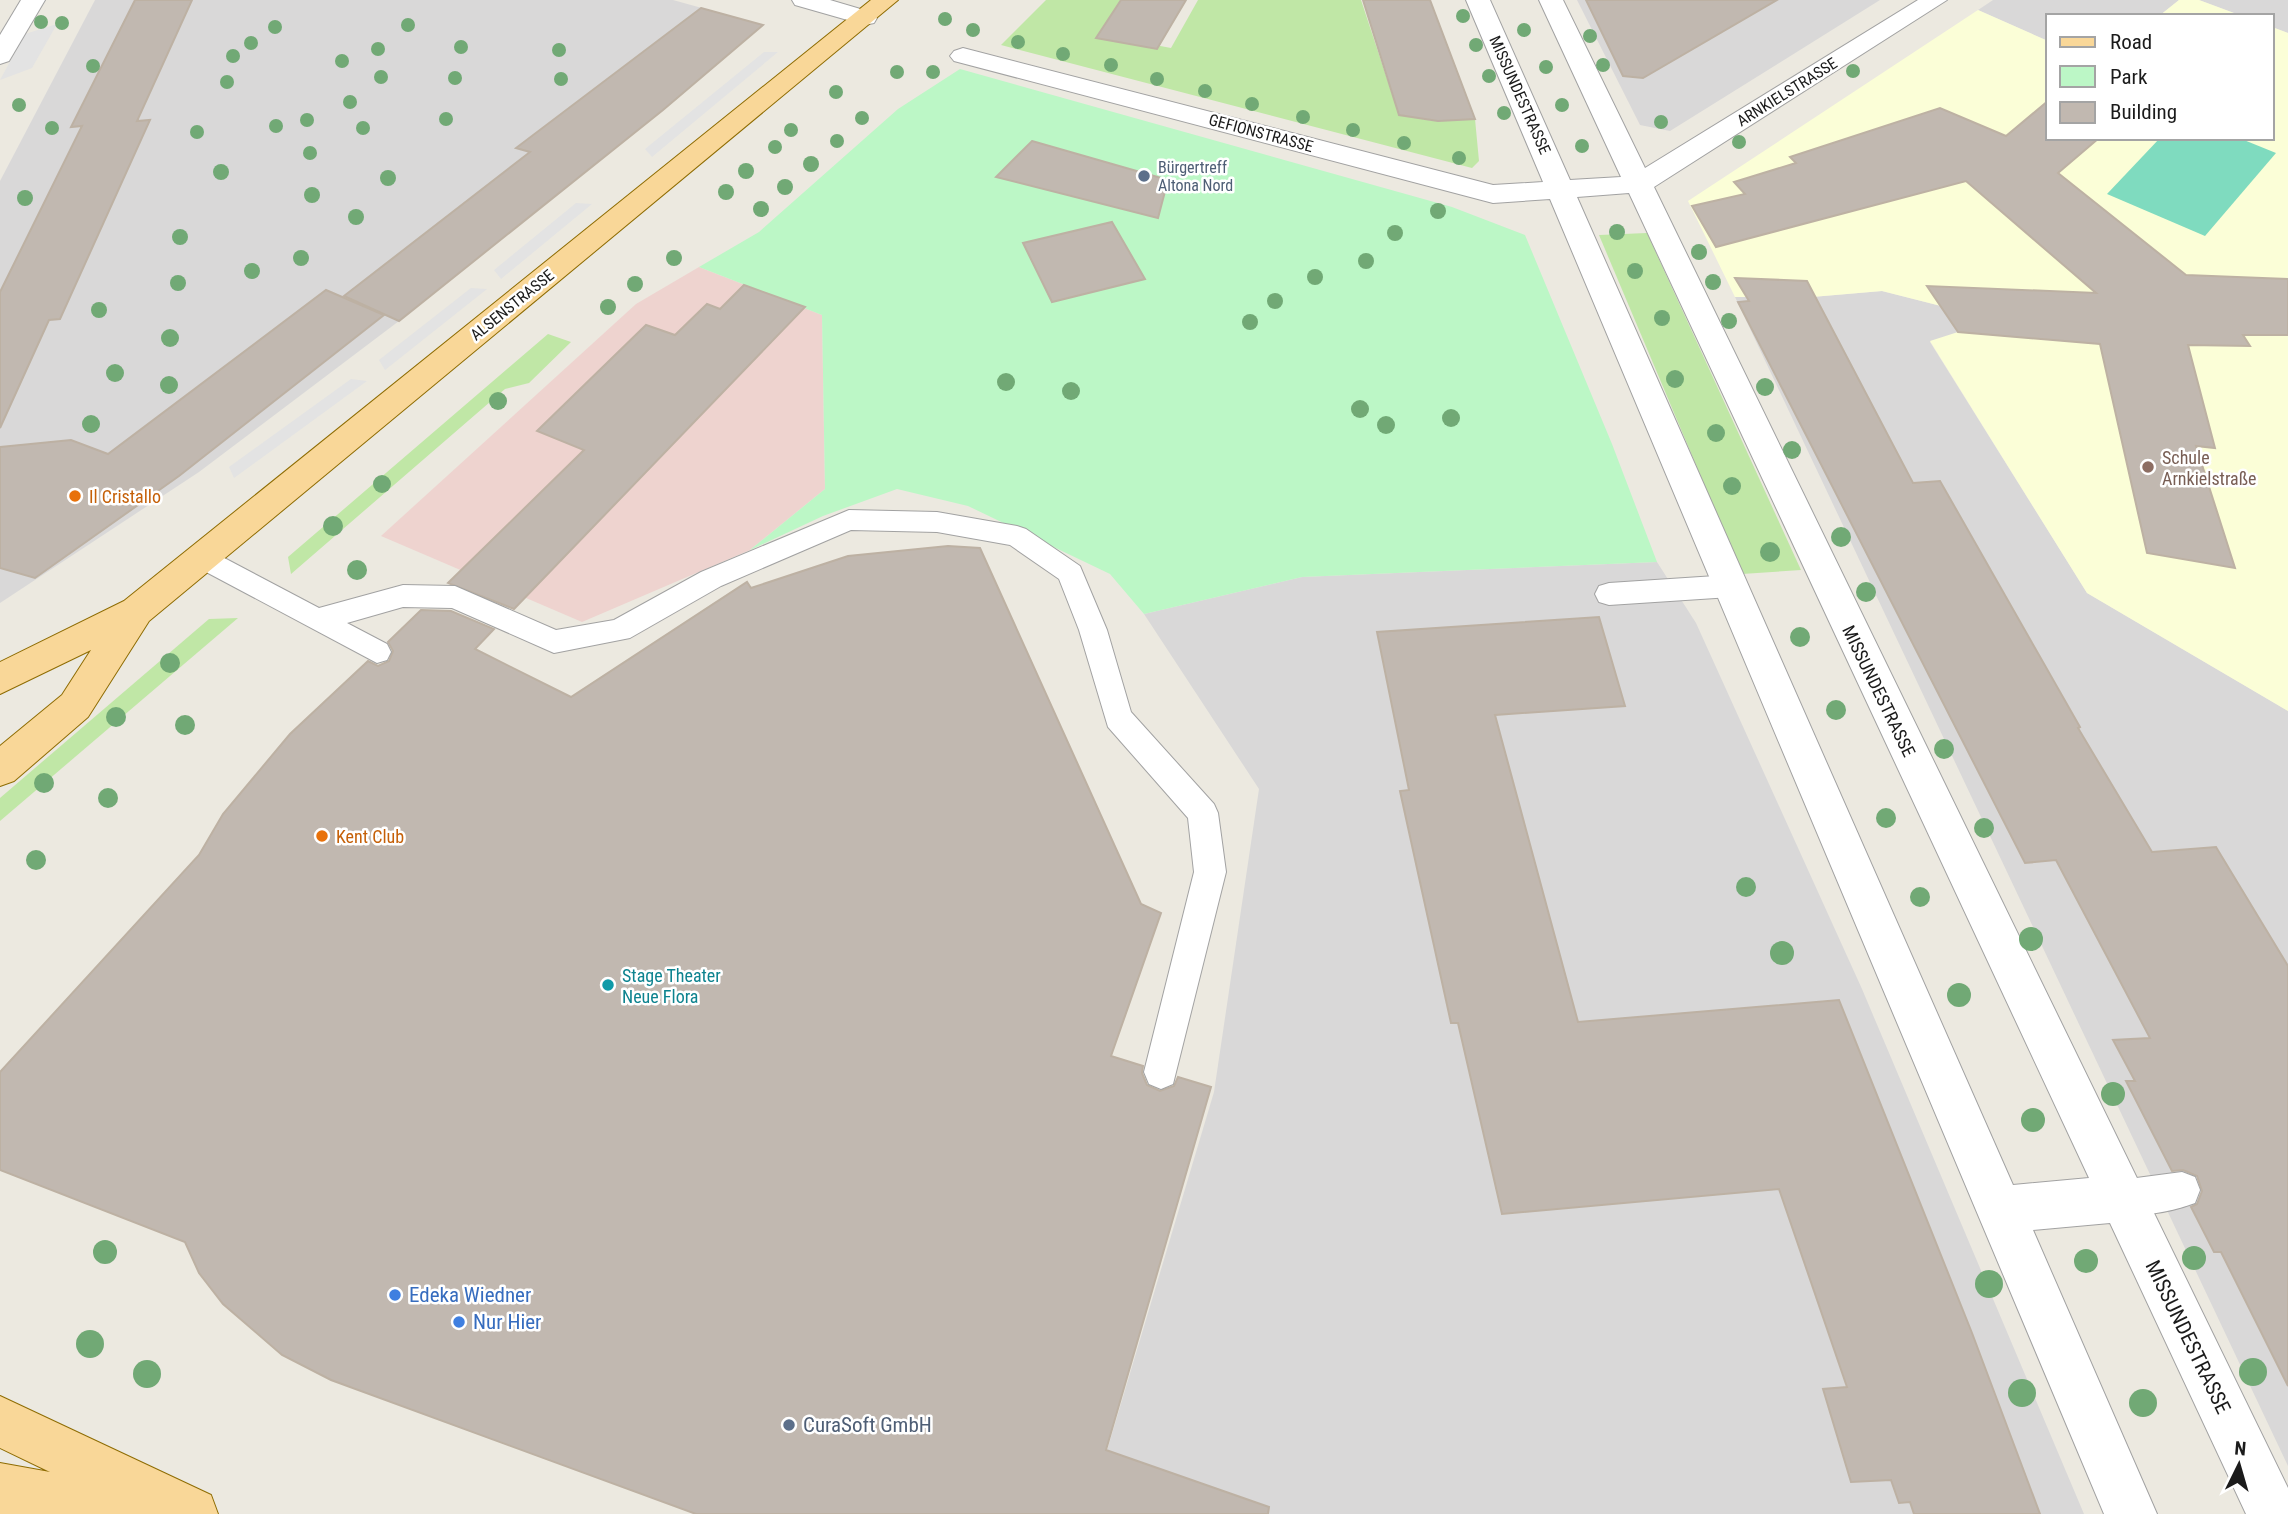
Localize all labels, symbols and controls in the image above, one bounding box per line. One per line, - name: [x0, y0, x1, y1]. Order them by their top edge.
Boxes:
- legend: [2046, 14, 2274, 140]
- text: Road: [2110, 30, 2152, 54]
- street label: MISSUNDESTRASSE: [1485, 33, 1555, 157]
- street label: ARNKIELSTRASSE: [1733, 53, 1841, 130]
- text: Park: [2110, 65, 2148, 89]
- text: Building: [2110, 100, 2177, 124]
- street label: GEFIONSTRASSE: [1207, 110, 1315, 156]
- place label: Bürgertreff Altona Nord: [1158, 158, 1233, 195]
- marker: Bürgertreff Altona Nord: [1136, 168, 1152, 184]
- street label: ALSENSTRASSE: [466, 266, 558, 344]
- place label: Schule Arnkielstraße: [2162, 447, 2257, 489]
- marker: Schule Arnkielstraße: [2140, 459, 2156, 475]
- place label: Il Cristallo: [89, 486, 161, 507]
- marker: Il Cristallo: [67, 488, 83, 504]
- street label: MISSUNDESTRASSE: [1838, 622, 1920, 760]
- place label: Kent Club: [336, 826, 404, 847]
- marker: Kent Club: [314, 828, 330, 844]
- place label: Stage Theater Neue Flora: [622, 965, 721, 1007]
- marker: Stage Theater Neue Flora: [600, 977, 616, 993]
- street label: MISSUNDESTRASSE: [2141, 1257, 2235, 1417]
- place label: Edeka Wiedner: [409, 1283, 531, 1307]
- marker: Edeka Wiedner: [387, 1287, 403, 1303]
- place label: Nur Hier: [473, 1310, 541, 1334]
- marker: Nur Hier: [451, 1314, 467, 1330]
- place label: CuraSoft GmbH: [803, 1413, 932, 1437]
- marker: CuraSoft GmbH: [781, 1417, 797, 1433]
- north arrow: [2204, 1430, 2274, 1500]
- text: N: [2234, 1437, 2247, 1461]

